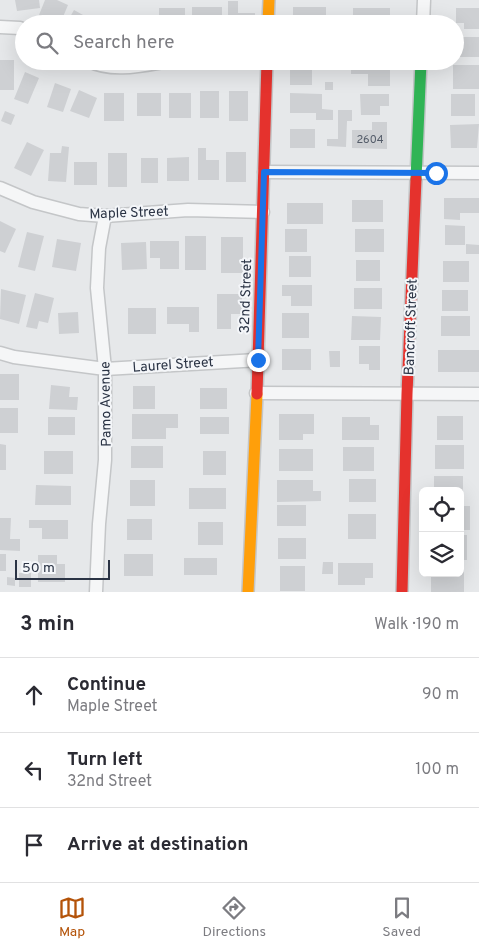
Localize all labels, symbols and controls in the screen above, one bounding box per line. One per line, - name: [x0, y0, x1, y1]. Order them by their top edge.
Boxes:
- search box: [15, 15, 464, 70]
- icon: search: [33, 29, 61, 57]
- text: Search here: [73, 31, 175, 55]
- house number: 2604: [356, 133, 384, 147]
- route start: [425, 162, 448, 185]
- street label: Maple Street: [89, 204, 169, 223]
- street label: 32nd Street: [237, 259, 256, 334]
- street label: Bancroft Street: [401, 278, 422, 376]
- route end: [247, 349, 270, 372]
- street label: Laurel Street: [132, 354, 214, 377]
- street label: Pamo Avenue: [97, 361, 116, 447]
- map controls: [419, 487, 464, 577]
- button: locate: [419, 487, 464, 532]
- button: layers: [419, 532, 464, 577]
- scale bar: [15, 557, 110, 580]
- text: 50 m: [22, 560, 55, 577]
- text: 3 min: [20, 611, 75, 638]
- text: Walk · 190 m: [374, 615, 459, 635]
- text: Continue: [67, 673, 146, 697]
- icon: ahead: [20, 681, 48, 709]
- text: 90 m: [422, 685, 459, 705]
- text: Maple Street: [67, 697, 158, 717]
- text: Turn left: [67, 748, 143, 772]
- icon: left: [20, 756, 48, 784]
- text: 100 m: [415, 760, 459, 780]
- text: 32nd Street: [67, 772, 152, 792]
- icon: arrive: [20, 831, 48, 859]
- text: Arrive at destination: [67, 833, 248, 857]
- tab: Map: [58, 894, 86, 941]
- tab: Directions: [202, 894, 266, 941]
- tab: Saved: [382, 894, 421, 941]

